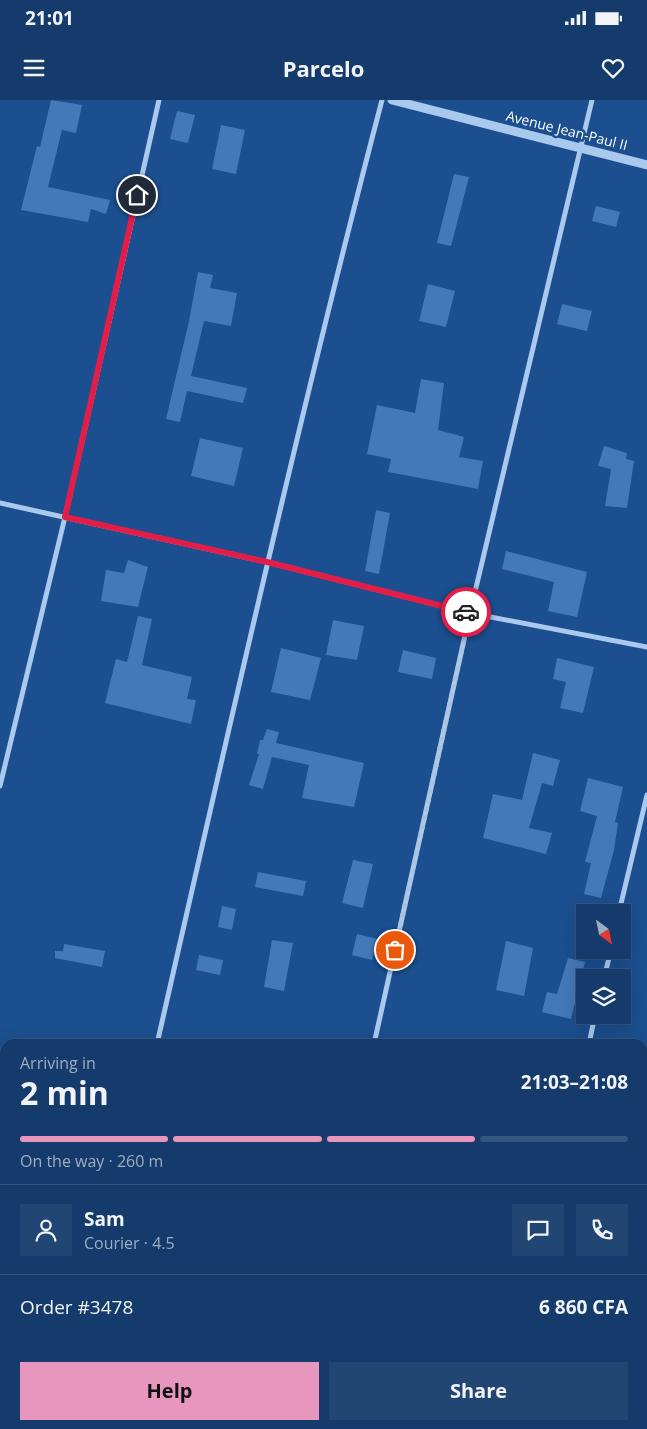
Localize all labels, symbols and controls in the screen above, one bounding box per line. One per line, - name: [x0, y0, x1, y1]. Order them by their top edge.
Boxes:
- text: 21:01: [25, 5, 74, 31]
- text: Parcelo: [283, 53, 364, 83]
- icon: menu: [20, 54, 48, 82]
- icon: heart: [599, 54, 627, 82]
- street label: Avenue Jean-Paul II: [504, 106, 630, 154]
- pin: [116, 174, 158, 216]
- icon: home: [123, 181, 151, 209]
- courier: [441, 587, 491, 637]
- icon: car: [452, 598, 480, 626]
- north arrow: [576, 904, 631, 959]
- map controls: [576, 904, 631, 1024]
- pin: [374, 929, 416, 971]
- icon: bag: [381, 936, 409, 964]
- button: layers: [576, 969, 631, 1024]
- text: Arriving in: [20, 1052, 96, 1074]
- text: 21:03–21:08: [521, 1069, 628, 1095]
- text: 2 min: [20, 1071, 109, 1114]
- text: On the way · 260 m: [20, 1150, 163, 1172]
- button: person: [20, 1204, 72, 1256]
- button: chat: [512, 1204, 564, 1256]
- button: phone: [576, 1204, 628, 1256]
- text: Sam: [84, 1206, 125, 1232]
- text: Courier · 4.5: [84, 1232, 175, 1254]
- text: Order #3478: [20, 1294, 133, 1320]
- text: 6 860 CFA: [539, 1294, 628, 1320]
- button: Help: [20, 1362, 319, 1420]
- button: Share: [329, 1362, 628, 1420]

